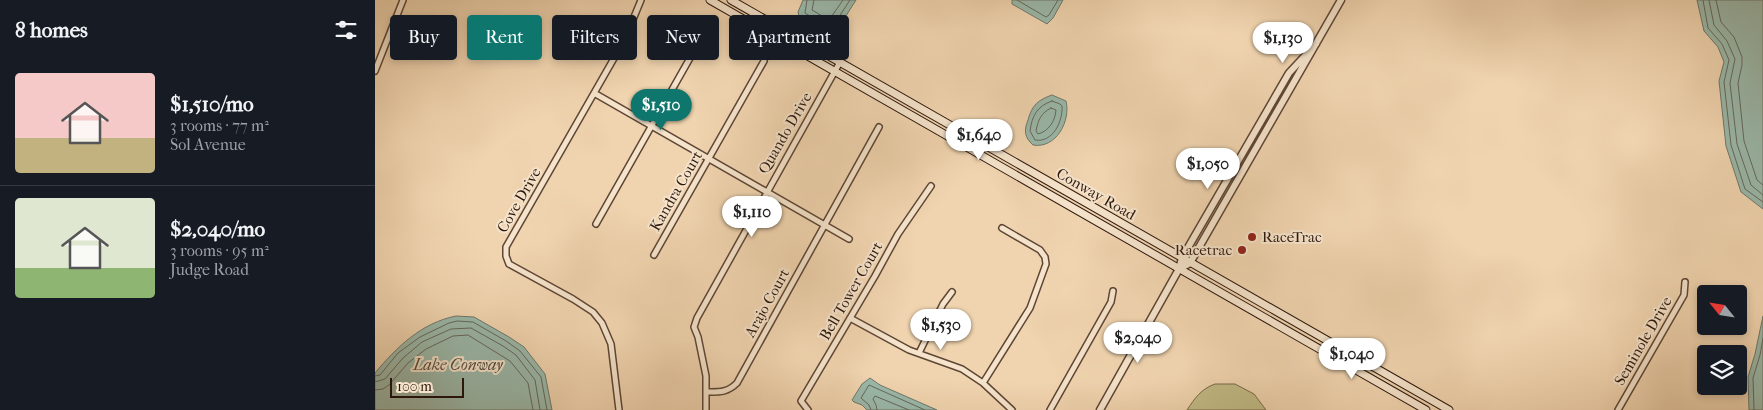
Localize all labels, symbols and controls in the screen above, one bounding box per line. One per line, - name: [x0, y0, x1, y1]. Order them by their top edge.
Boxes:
- chip: Buy: [390, 15, 457, 60]
- chip: Rent: [467, 15, 542, 60]
- chip: Filters: [552, 15, 637, 60]
- chip: New: [647, 15, 719, 60]
- chip: Apartment: [729, 15, 849, 60]
- icon: filters: [332, 16, 360, 44]
- text: 8 homes: [15, 18, 88, 42]
- pin: $1,130: [1242, 22, 1324, 64]
- text: $1,130: [1264, 28, 1302, 47]
- pin: $1,510: [620, 88, 702, 131]
- street label: Quando Drive: [754, 88, 816, 177]
- text: $1,510/mo: [170, 92, 254, 116]
- icon: home: [55, 93, 115, 153]
- text: $1,510: [642, 95, 680, 114]
- text: 3 rooms · 77 m²: [170, 116, 269, 135]
- pin: $1,640: [938, 119, 1020, 161]
- text: $1,640: [957, 125, 1001, 144]
- text: Sol Avenue: [170, 135, 246, 154]
- street label: Kandra Court: [646, 147, 706, 234]
- pin: $1,050: [1167, 148, 1249, 190]
- text: $1,050: [1187, 154, 1229, 173]
- street label: Cove Drive: [493, 164, 545, 236]
- street label: Conway Road: [1053, 164, 1139, 224]
- pin: $1,110: [711, 196, 793, 238]
- text: $1,110: [733, 202, 771, 221]
- text: $2,040/mo: [170, 217, 265, 241]
- icon: home: [55, 218, 115, 278]
- place label: RaceTrac: [1262, 228, 1322, 246]
- marker: RaceTrac: [1246, 231, 1258, 243]
- street label: Bell Tower Court: [816, 238, 887, 343]
- text: 3 rooms · 95 m²: [170, 241, 269, 260]
- place label: Racetrac: [1175, 241, 1232, 259]
- marker: Racetrac: [1236, 244, 1248, 256]
- text: Judge Road: [170, 260, 249, 279]
- street label: Arajo Court: [740, 265, 793, 341]
- north arrow: [1697, 285, 1747, 335]
- map controls: [1697, 285, 1747, 395]
- street label: Seminole Drive: [1610, 293, 1676, 389]
- pin: $1,530: [900, 308, 982, 351]
- text: $1,530: [921, 315, 961, 334]
- pin: $2,040: [1097, 322, 1179, 364]
- text: $2,040: [1114, 328, 1162, 347]
- pin: $1,040: [1311, 338, 1393, 380]
- text: $1,040: [1330, 344, 1374, 363]
- button: layers: [1697, 345, 1747, 395]
- water label: Lake Conway: [412, 355, 503, 374]
- scale bar: [390, 375, 464, 398]
- text: 100 m: [397, 378, 432, 395]

